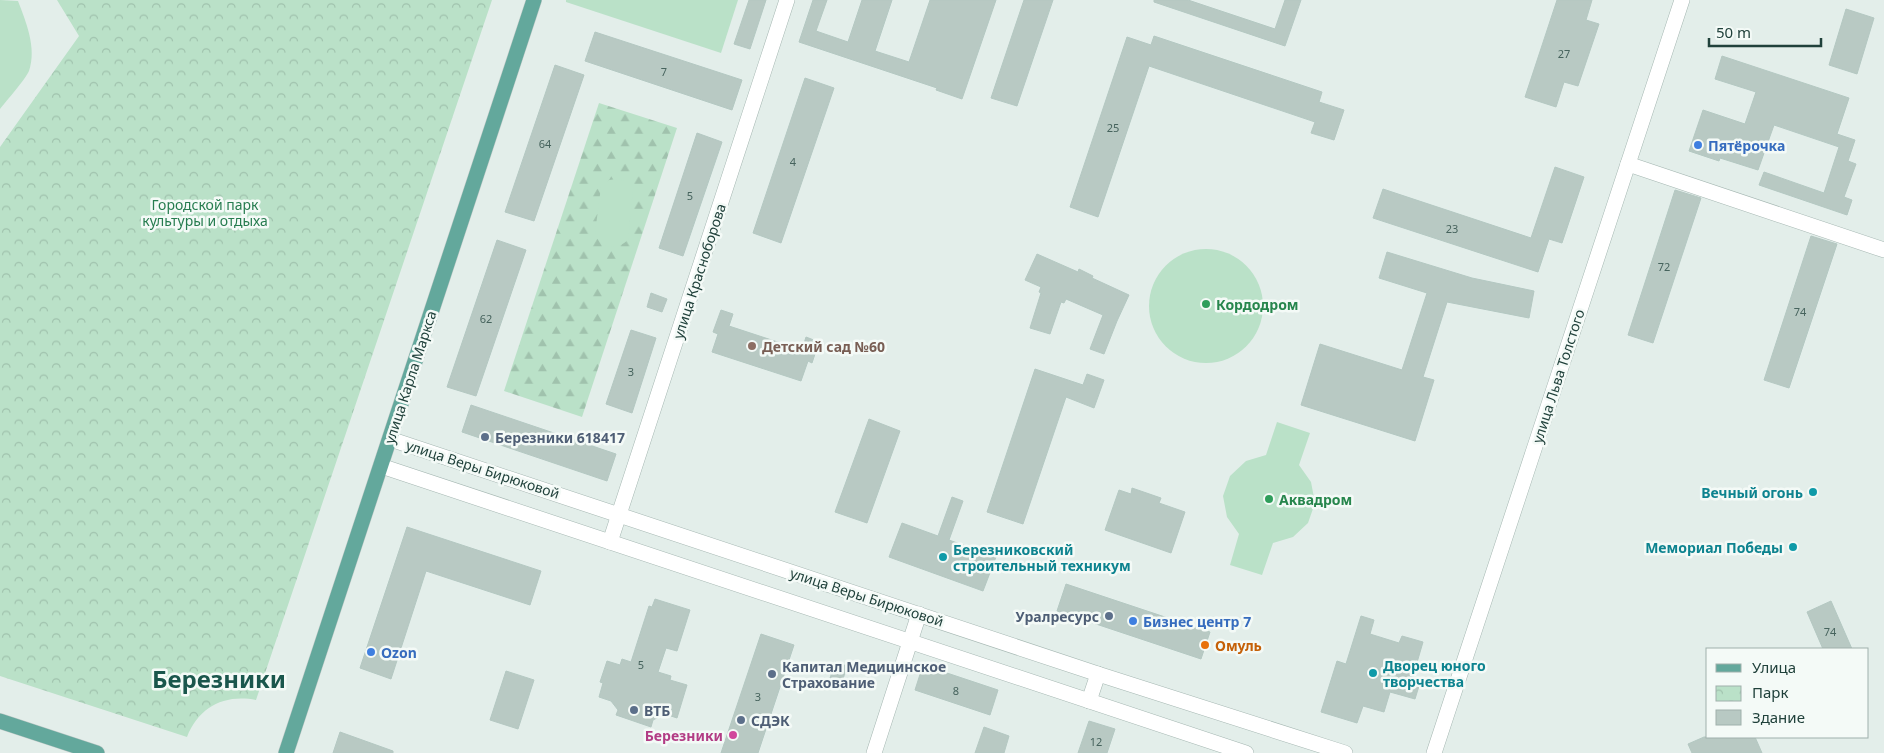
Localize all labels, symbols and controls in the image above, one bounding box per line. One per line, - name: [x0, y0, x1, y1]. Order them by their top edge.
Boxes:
- scale bar: [1709, 15, 1822, 47]
- text: 50 m: [1716, 22, 1751, 42]
- house number: 27: [1558, 46, 1570, 61]
- house number: 7: [661, 64, 667, 79]
- house number: 25: [1107, 120, 1119, 135]
- house number: 64: [539, 136, 552, 151]
- place label: Пятёрочка: [1708, 136, 1785, 155]
- marker: Пятёрочка: [1692, 139, 1704, 151]
- house number: 4: [790, 154, 797, 169]
- house number: 5: [687, 188, 693, 203]
- park label: Городской парк культуры и отдыха: [142, 195, 268, 230]
- street label: улица Красноборова: [668, 201, 730, 341]
- house number: 23: [1446, 221, 1458, 236]
- house number: 72: [1658, 259, 1670, 274]
- place label: Кордодром: [1216, 295, 1299, 314]
- marker: Кордодром: [1200, 298, 1212, 310]
- house number: 74: [1794, 304, 1807, 319]
- street label: улица Льва Толстого: [1527, 307, 1589, 445]
- street label: улица Карла Маркса: [380, 308, 440, 446]
- house number: 62: [480, 311, 492, 326]
- place label: Детский сад №60: [762, 337, 885, 356]
- marker: Детский сад №60: [746, 340, 758, 352]
- house number: 3: [628, 364, 634, 379]
- place label: Березники 618417: [495, 428, 625, 447]
- marker: Березники 618417: [479, 431, 491, 443]
- street label: улица Веры Бирюковой: [404, 435, 562, 503]
- place label: Вечный огонь: [1701, 483, 1803, 502]
- marker: Вечный огонь: [1807, 486, 1819, 498]
- place label: Аквадром: [1279, 490, 1352, 509]
- marker: Аквадром: [1263, 493, 1275, 505]
- place label: Мемориал Победы: [1645, 538, 1783, 557]
- place label: Березниковский строительный техникум: [953, 540, 1131, 575]
- marker: Мемориал Победы: [1787, 541, 1799, 553]
- marker: Березниковский строительный техникум: [937, 551, 949, 563]
- street label: улица Веры Бирюковой: [788, 563, 946, 631]
- place label: Уралресурс: [1016, 607, 1099, 626]
- marker: Уралресурс: [1103, 610, 1115, 622]
- place label: Бизнес центр 7: [1143, 612, 1251, 631]
- marker: Бизнес центр 7: [1127, 615, 1139, 627]
- house number: 74: [1824, 624, 1837, 639]
- place label: Омуль: [1215, 636, 1262, 655]
- marker: Омуль: [1199, 639, 1211, 651]
- place label: Ozon: [381, 643, 417, 662]
- marker: Ozon: [365, 646, 377, 658]
- legend: [1706, 648, 1869, 738]
- place label: Дворец юного творчества: [1383, 656, 1486, 691]
- house number: 5: [638, 657, 644, 672]
- place label: Капитал Медицинское Страхование: [782, 657, 946, 692]
- text: Улица: [1752, 657, 1796, 677]
- district label: Березники: [152, 662, 286, 695]
- marker: Дворец юного творчества: [1367, 667, 1379, 679]
- marker: Капитал Медицинское Страхование: [766, 668, 778, 680]
- text: Парк: [1752, 682, 1788, 702]
- house number: 8: [953, 683, 959, 698]
- house number: 3: [755, 689, 761, 704]
- place label: ВТБ: [644, 701, 670, 720]
- marker: ВТБ: [628, 704, 640, 716]
- text: Здание: [1752, 707, 1805, 727]
- place label: СДЭК: [751, 711, 790, 730]
- marker: СДЭК: [735, 714, 747, 726]
- place label: Березники: [645, 726, 723, 745]
- marker: Березники: [727, 729, 739, 741]
- house number: 12: [1090, 734, 1102, 749]

